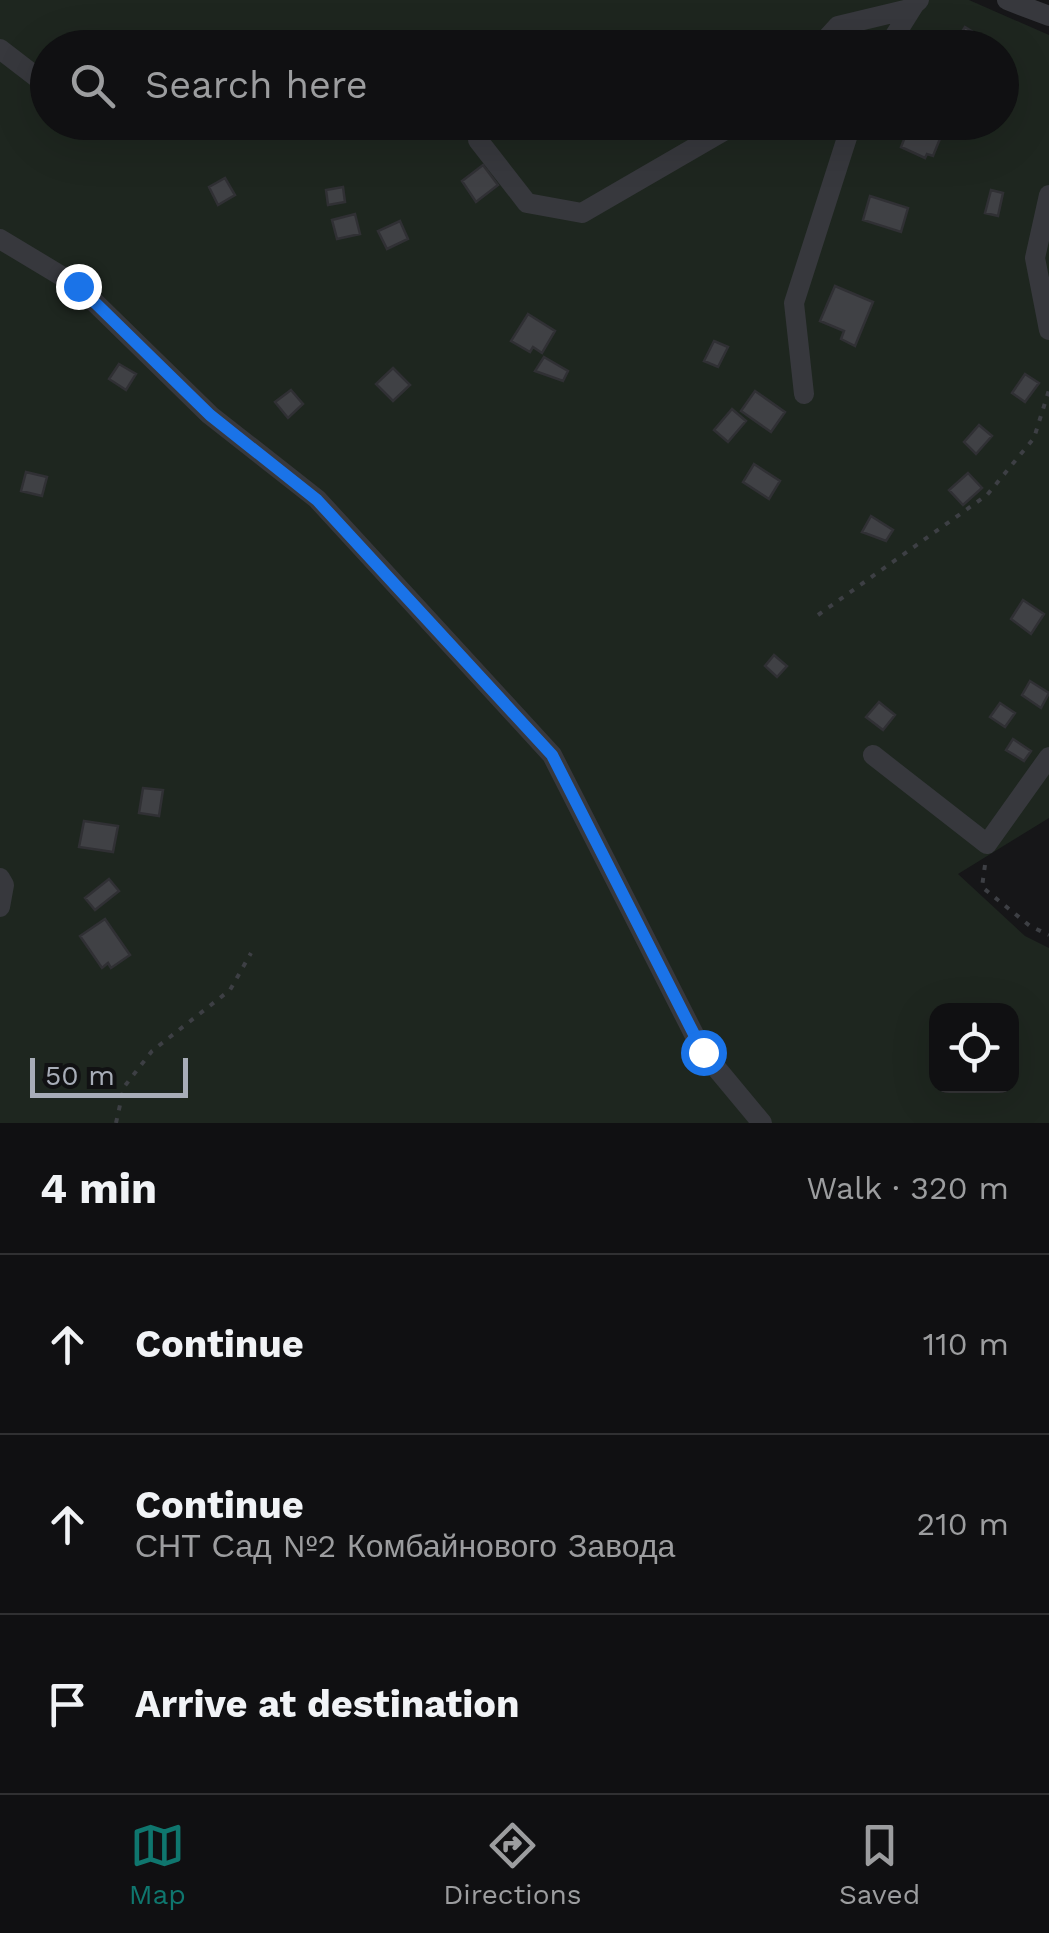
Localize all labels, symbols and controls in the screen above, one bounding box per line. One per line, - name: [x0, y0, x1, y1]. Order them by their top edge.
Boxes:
- search box: [30, 30, 1019, 140]
- icon: search: [65, 58, 120, 113]
- text: Search here: [145, 63, 368, 107]
- route end: [56, 264, 102, 310]
- map controls: [929, 1003, 1019, 1093]
- button: locate: [929, 1003, 1019, 1093]
- route start: [681, 1030, 727, 1076]
- scale bar: [30, 1053, 188, 1098]
- text: 50 m: [45, 1059, 115, 1092]
- text: 4 min: [40, 1164, 157, 1213]
- text: Walk · 320 m: [807, 1169, 1009, 1207]
- icon: ahead: [40, 1317, 95, 1372]
- text: Continue: [135, 1322, 304, 1366]
- text: 110 m: [923, 1325, 1009, 1363]
- text: Continue: [135, 1483, 304, 1527]
- icon: ahead: [40, 1497, 95, 1552]
- text: 210 m: [917, 1505, 1009, 1543]
- text: СНТ Сад №2 Комбайнового Завода: [135, 1527, 675, 1565]
- icon: arrive: [40, 1677, 95, 1732]
- text: Arrive at destination: [135, 1682, 520, 1726]
- tab: Map: [129, 1818, 186, 1911]
- tab: Directions: [443, 1818, 582, 1911]
- tab: Saved: [839, 1818, 920, 1911]

